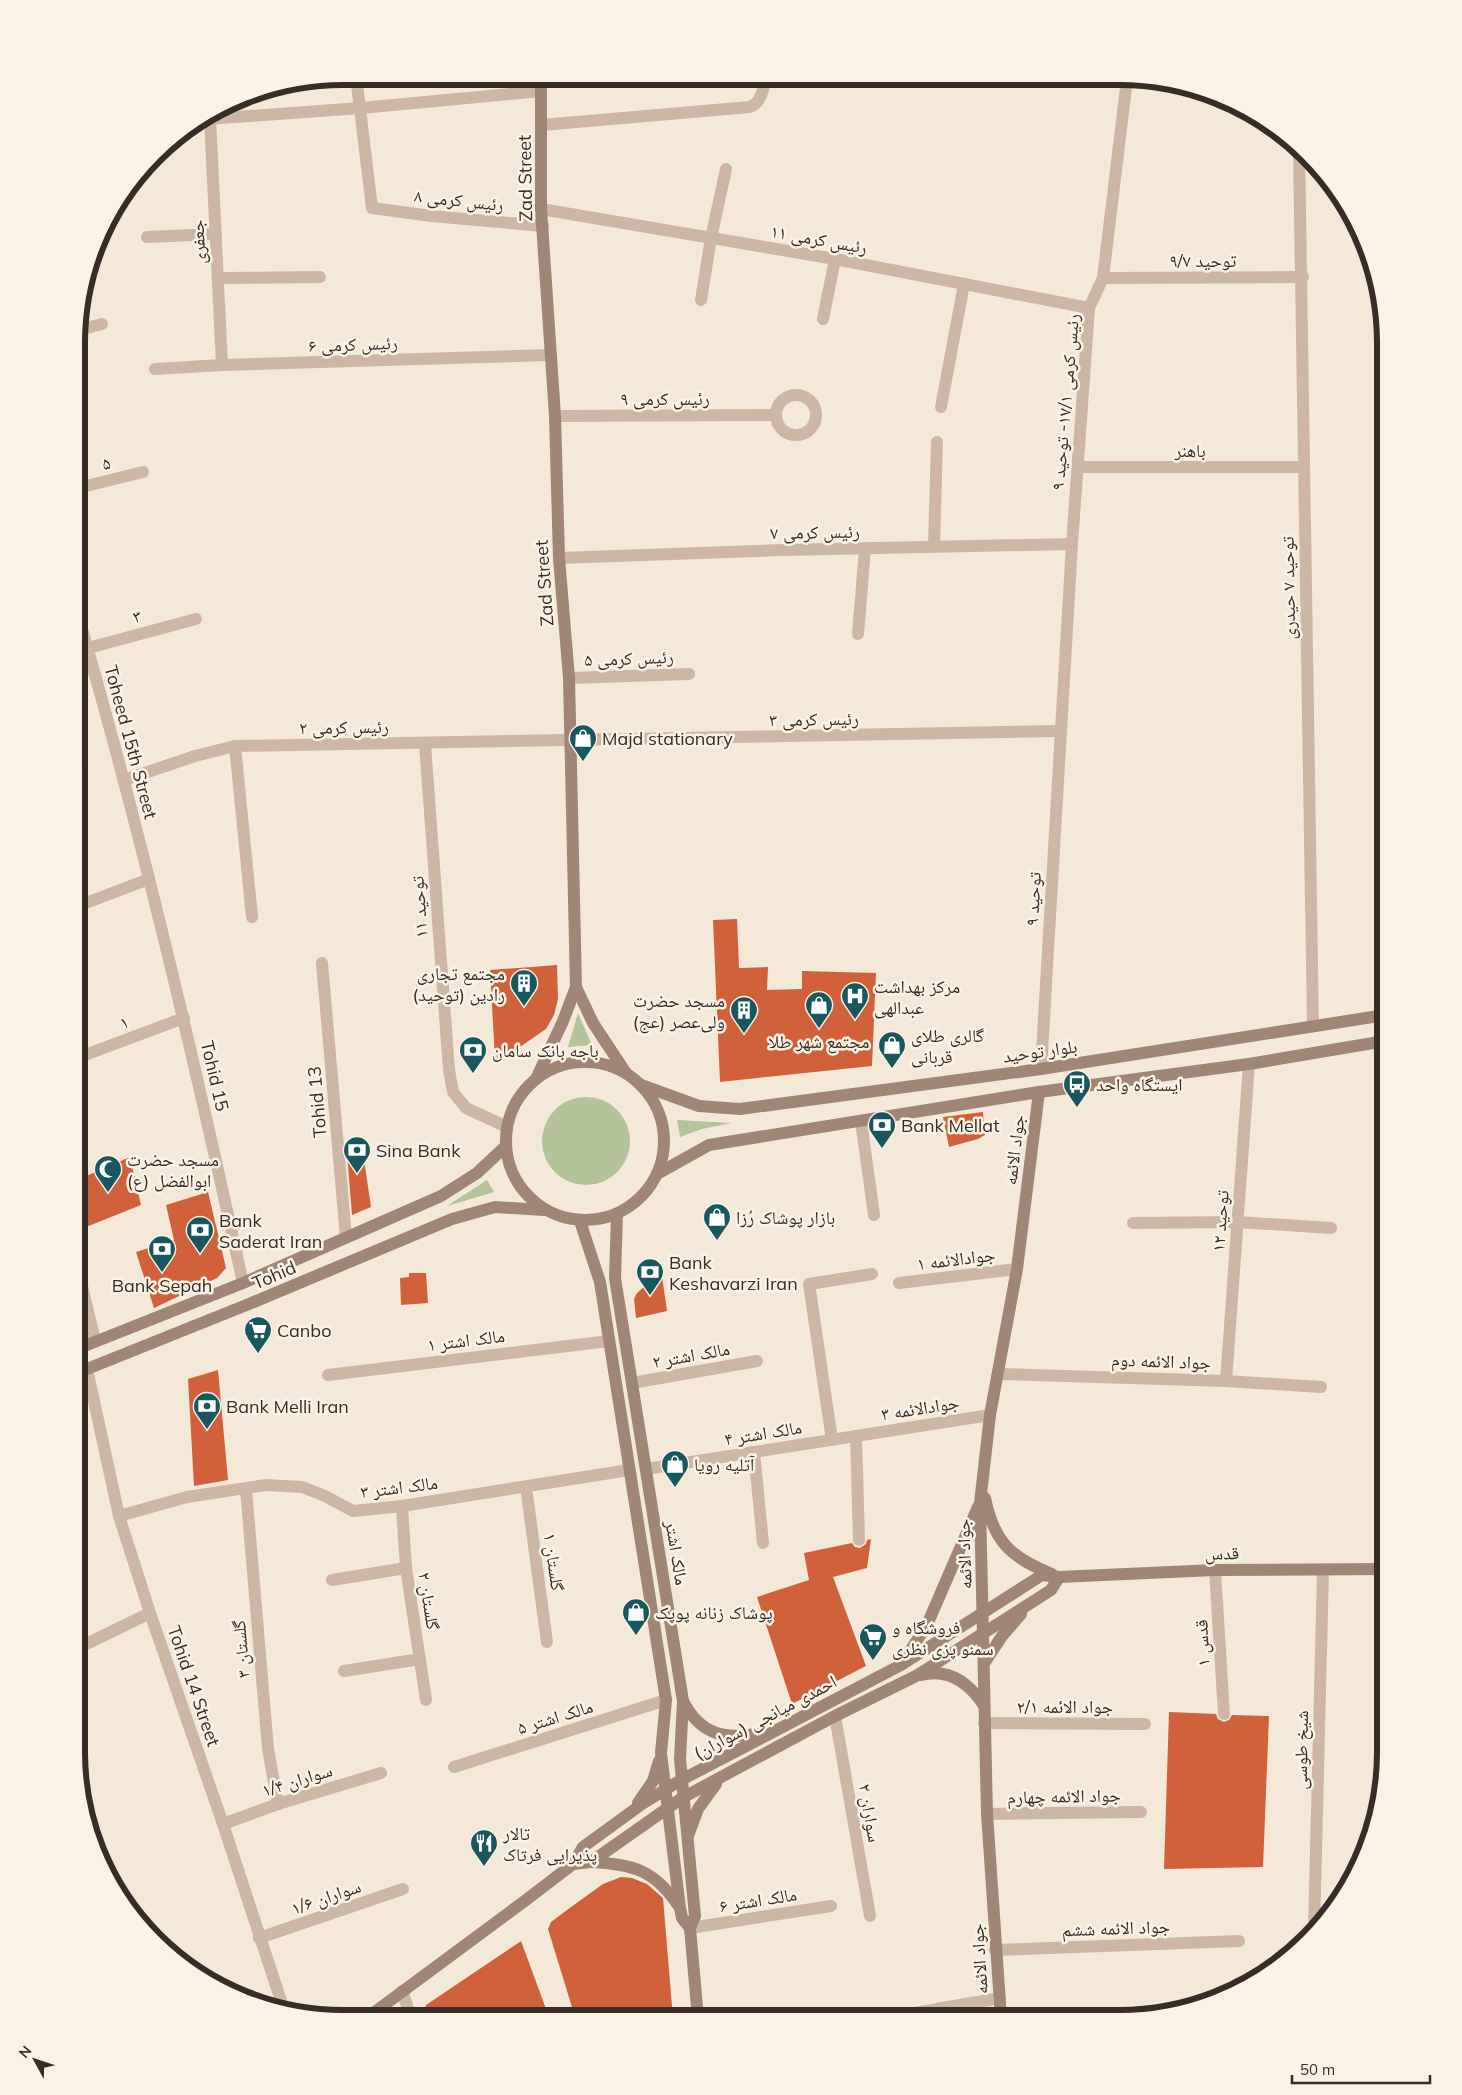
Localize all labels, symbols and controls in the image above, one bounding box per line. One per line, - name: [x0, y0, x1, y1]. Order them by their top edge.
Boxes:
- street label: Zad Street: [513, 134, 537, 222]
- street label: رئیس کرمی ۸: [413, 184, 505, 216]
- street label: جعفری: [185, 219, 211, 265]
- street label: رئیس کرمی ۱۱: [769, 219, 869, 259]
- street label: توحید ۹/۷: [1169, 249, 1237, 272]
- street label: رئیس کرمی ۱۷/۱- توحید ۹: [1046, 313, 1084, 491]
- street label: رئیس کرمی ۶: [308, 331, 398, 357]
- street label: رئیس کرمی ۹: [620, 387, 710, 410]
- street label: باهنر: [1173, 439, 1206, 462]
- street label: ۵: [99, 451, 113, 475]
- street label: رئیس کرمی ۷: [770, 520, 860, 544]
- street label: توحید ۷ حیدری: [1276, 536, 1300, 640]
- street label: Zad Street: [530, 539, 558, 627]
- street label: ۳: [130, 604, 144, 628]
- street label: رئیس کرمی ۵: [584, 645, 674, 671]
- street label: Toheed 15th Street: [99, 663, 163, 821]
- street label: رئیس کرمی ۳: [769, 707, 859, 731]
- street label: رئیس کرمی ۲: [299, 715, 389, 739]
- shop icon: Majd stationary: [568, 723, 598, 762]
- place label: Majd stationary: [602, 727, 733, 750]
- street label: توحید ۹: [1020, 872, 1046, 926]
- street label: توحید ۱۱: [405, 875, 433, 939]
- place label: مجتمع تجاری رادین (توحید): [412, 962, 505, 1006]
- building icon: مجتمع تجاری رادین (توحید): [509, 968, 539, 1007]
- place label: مرکز بهداشت عبدالهی: [874, 975, 960, 1019]
- hospital icon: مرکز بهداشت عبدالهی: [840, 981, 870, 1020]
- place label: مسجد حضرت ولی‌عصر (عج): [633, 989, 725, 1034]
- shop icon: مجتمع شهر طلا: [804, 990, 834, 1029]
- building icon: مسجد حضرت ولی‌عصر (عج): [729, 995, 759, 1034]
- street label: ۱: [116, 1010, 132, 1034]
- place label: گالری طلای قربانی: [911, 1024, 984, 1068]
- place label: مجتمع شهر طلا: [769, 1030, 869, 1054]
- shop icon: گالری طلای قربانی: [877, 1030, 907, 1069]
- street label: بلوار توحید: [1001, 1034, 1079, 1068]
- bank icon: باجه بانک سامان: [458, 1035, 488, 1074]
- street label: Tohid 15: [196, 1038, 234, 1114]
- place label: باجه بانک سامان: [492, 1039, 599, 1062]
- street label: Tohid 13: [302, 1065, 332, 1139]
- bus stop icon: ایستگاه واحد: [1062, 1069, 1092, 1108]
- place label: ایستگاه واحد: [1096, 1073, 1182, 1096]
- bank icon: Bank Mellat: [867, 1110, 897, 1149]
- place label: Bank Mellat: [901, 1114, 999, 1137]
- street label: جواد الائمه: [998, 1114, 1030, 1186]
- bank icon: Sina Bank: [342, 1135, 372, 1174]
- place label: Sina Bank: [376, 1139, 461, 1162]
- place label: مسجد حضرت ابوالفضل (ع): [127, 1148, 219, 1192]
- mosque icon: مسجد حضرت ابوالفضل (ع): [93, 1154, 123, 1193]
- street label: توحید ۱۲: [1206, 1189, 1234, 1253]
- shop icon: بازار پوشاک رُزا: [702, 1202, 732, 1241]
- place label: بازار پوشاک رُزا: [736, 1206, 835, 1229]
- place label: Bank Saderat Iran: [219, 1209, 322, 1253]
- bank icon: Bank Saderat Iran: [185, 1215, 215, 1254]
- bank icon: Bank Sepah: [147, 1234, 177, 1273]
- street label: جوادالائمه ۱: [916, 1243, 996, 1275]
- place label: Bank Keshavarzi Iran: [669, 1251, 798, 1295]
- street label: Tohid: [249, 1256, 299, 1294]
- bank icon: Bank Keshavarzi Iran: [635, 1257, 665, 1296]
- place label: Bank Sepah: [112, 1274, 212, 1297]
- supermarket icon: Canbo: [243, 1315, 273, 1354]
- place label: Canbo: [277, 1319, 331, 1342]
- street label: مالک اشتر ۱: [426, 1324, 506, 1356]
- street label: مالک اشتر ۲: [651, 1337, 731, 1373]
- street label: جواد الائمه دوم: [1111, 1348, 1211, 1375]
- street label: جوادالائمه ۳: [879, 1390, 961, 1426]
- bank icon: Bank Melli Iran: [192, 1391, 222, 1430]
- place label: Bank Melli Iran: [226, 1395, 349, 1418]
- street label: مالک اشتر ۴: [723, 1416, 803, 1450]
- shop icon: آتلیه رویا: [660, 1449, 690, 1488]
- place label: آتلیه رویا: [694, 1453, 755, 1476]
- street label: مالک اشتر ۳: [359, 1471, 439, 1503]
- street label: مالک اشتر: [660, 1518, 693, 1587]
- street label: جواد الائمه: [951, 1518, 977, 1590]
- street label: گلستان ۱: [539, 1532, 570, 1593]
- street label: قدس: [1205, 1541, 1239, 1565]
- street label: گلستان ۲: [413, 1570, 445, 1632]
- shop icon: پوشاک زنانه پوپک: [621, 1597, 651, 1636]
- place label: پوشاک زنانه پوپک: [655, 1601, 773, 1624]
- place label: فروشگاه و سمنو پزی نظری: [892, 1616, 994, 1660]
- street label: گلستان ۳: [227, 1618, 255, 1679]
- street label: قدس ۱: [1189, 1619, 1215, 1667]
- supermarket icon: فروشگاه و سمنو پزی نظری: [858, 1622, 888, 1661]
- street label: Tohid 14 Street: [163, 1623, 225, 1749]
- street label: احمدی میانجی (سواران): [690, 1670, 840, 1764]
- street label: مالک اشتر ۵: [514, 1695, 596, 1739]
- street label: جواد الائمه ۲/۱: [1017, 1695, 1113, 1718]
- street label: شیخ طوسی: [1289, 1710, 1314, 1790]
- street label: سواران ۱/۴: [259, 1758, 335, 1802]
- street label: سواران ۲: [854, 1782, 886, 1844]
- street label: جواد الائمه چهارم: [1007, 1784, 1121, 1809]
- place label: تالار پذیرایی فرتاک: [502, 1822, 597, 1866]
- restaurant icon: تالار پذیرایی فرتاک: [469, 1828, 499, 1867]
- street label: سواران ۱/۶: [288, 1874, 364, 1920]
- street label: مالک اشتر ۶: [718, 1883, 798, 1917]
- street label: جواد الائمه ششم: [1061, 1915, 1171, 1942]
- street label: جواد الائمه: [965, 1923, 993, 1995]
- north arrow: [10, 2035, 60, 2085]
- text: N: [15, 2042, 35, 2061]
- scale bar: [1292, 2052, 1430, 2084]
- text: 50 m: [1300, 2060, 1335, 2079]

